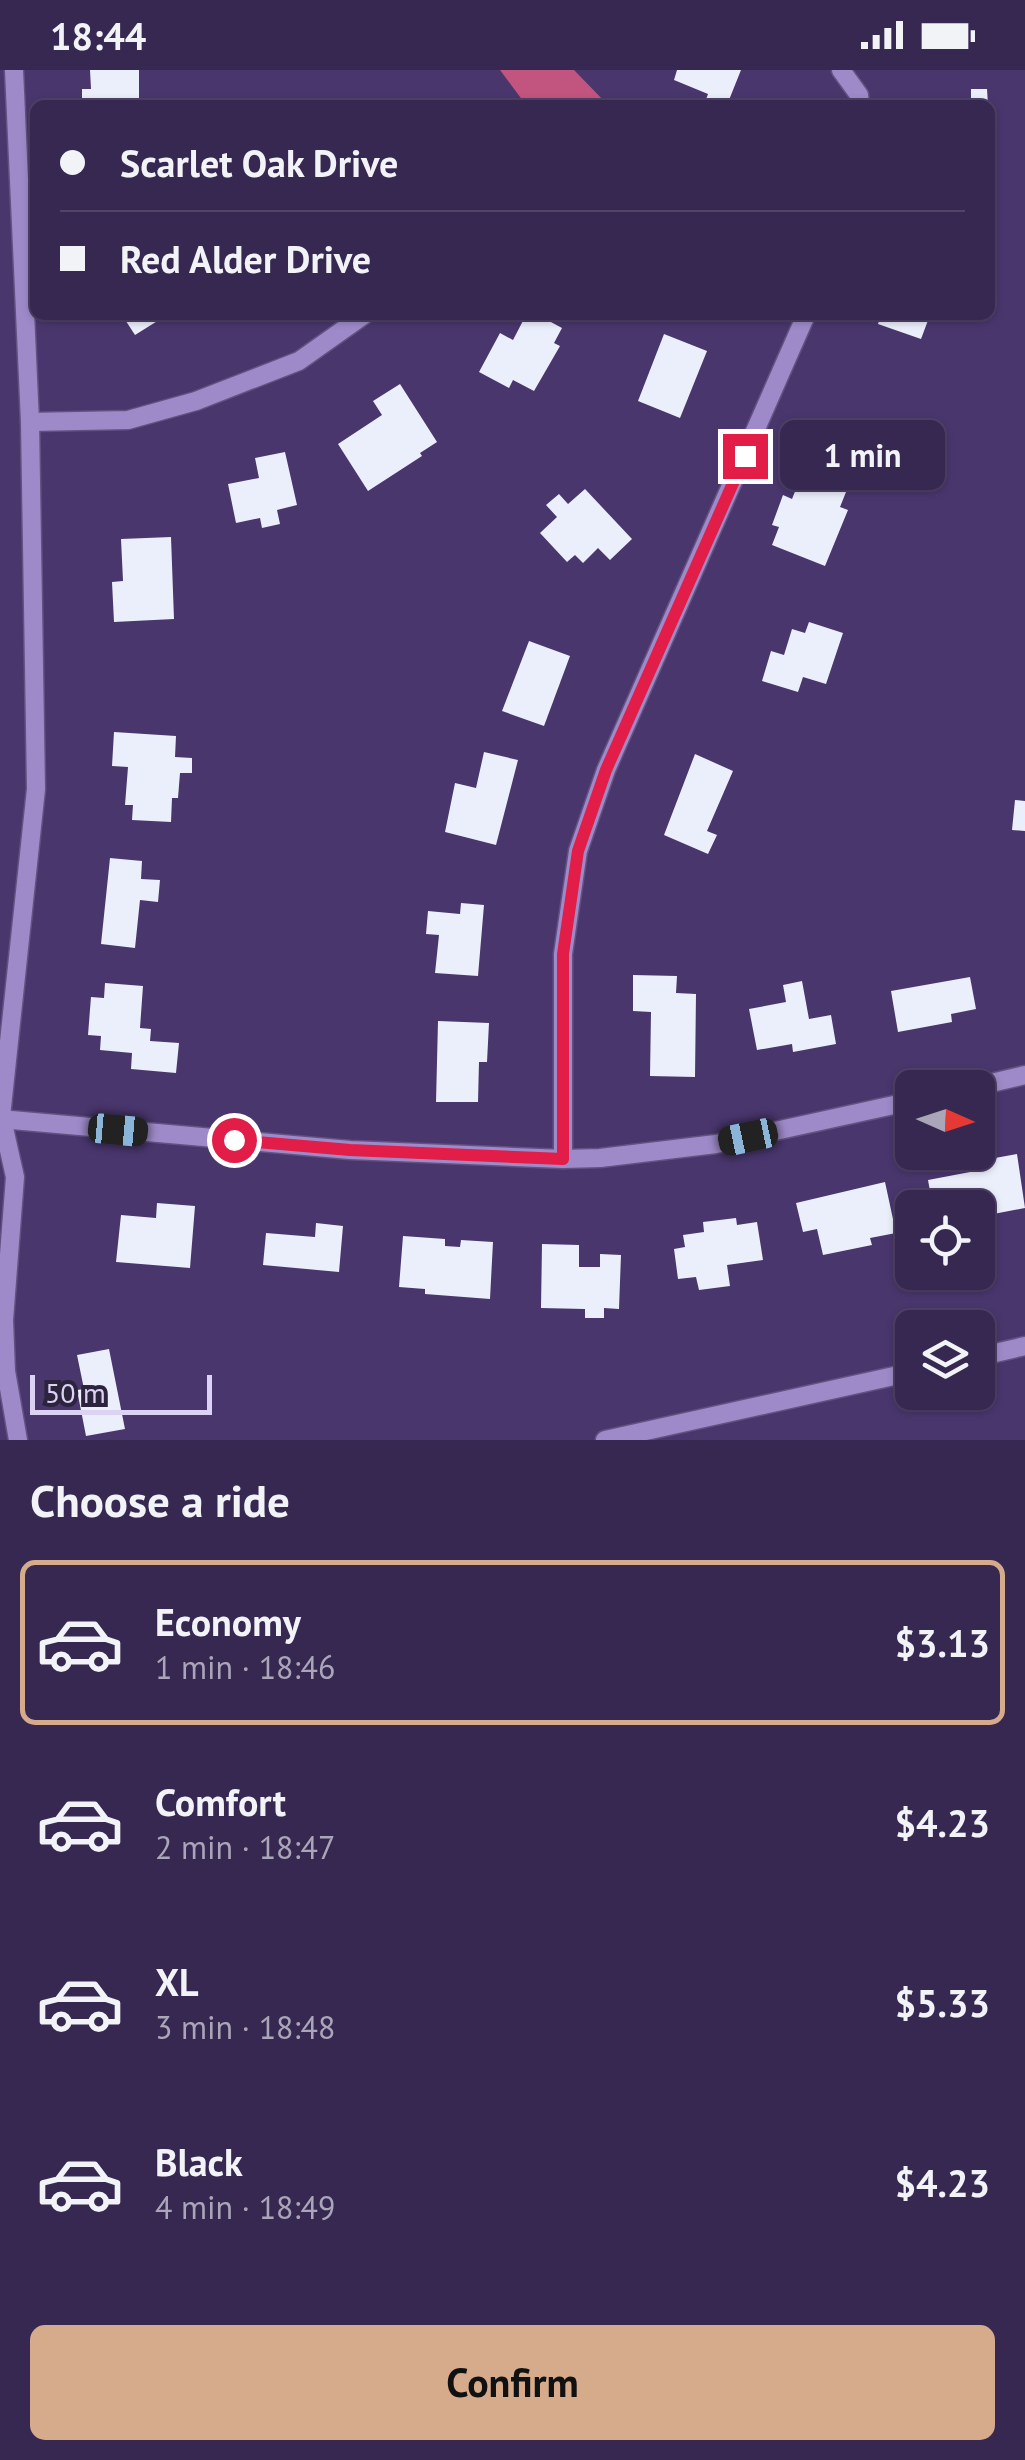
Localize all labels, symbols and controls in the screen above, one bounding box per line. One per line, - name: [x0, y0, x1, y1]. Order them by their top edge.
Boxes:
- text: 18:44: [50, 11, 146, 60]
- text: Scarlet Oak Drive: [120, 138, 398, 187]
- text: Red Alder Drive: [120, 234, 371, 283]
- callout: 1 min: [780, 421, 945, 491]
- route end: [723, 434, 768, 479]
- text: 1 min: [823, 434, 902, 476]
- north arrow: [895, 1070, 995, 1170]
- map controls: [895, 1070, 995, 1410]
- car: [87, 1112, 149, 1148]
- car: [716, 1116, 780, 1158]
- route start: [212, 1118, 257, 1163]
- button: locate: [895, 1190, 995, 1290]
- button: layers: [895, 1310, 995, 1410]
- scale bar: [30, 1370, 212, 1414]
- text: 50 m: [45, 1374, 106, 1411]
- text: Choose a ride: [30, 1471, 290, 1529]
- text: Economy: [155, 1597, 301, 1646]
- icon: car: [35, 1598, 125, 1688]
- text: $3.13: [894, 1618, 990, 1667]
- text: 1 min · 18:46: [155, 1646, 335, 1688]
- text: Comfort: [155, 1777, 286, 1826]
- icon: car: [35, 1778, 125, 1868]
- text: $4.23: [894, 1798, 990, 1847]
- text: 2 min · 18:47: [155, 1826, 335, 1868]
- text: XL: [155, 1957, 199, 2006]
- icon: car: [35, 1958, 125, 2048]
- text: $5.33: [894, 1978, 990, 2027]
- text: 3 min · 18:48: [155, 2006, 335, 2048]
- text: Black: [155, 2137, 243, 2186]
- icon: car: [35, 2138, 125, 2228]
- text: $4.23: [894, 2158, 990, 2207]
- text: 4 min · 18:49: [155, 2186, 335, 2228]
- button: Confirm: [30, 2325, 995, 2440]

